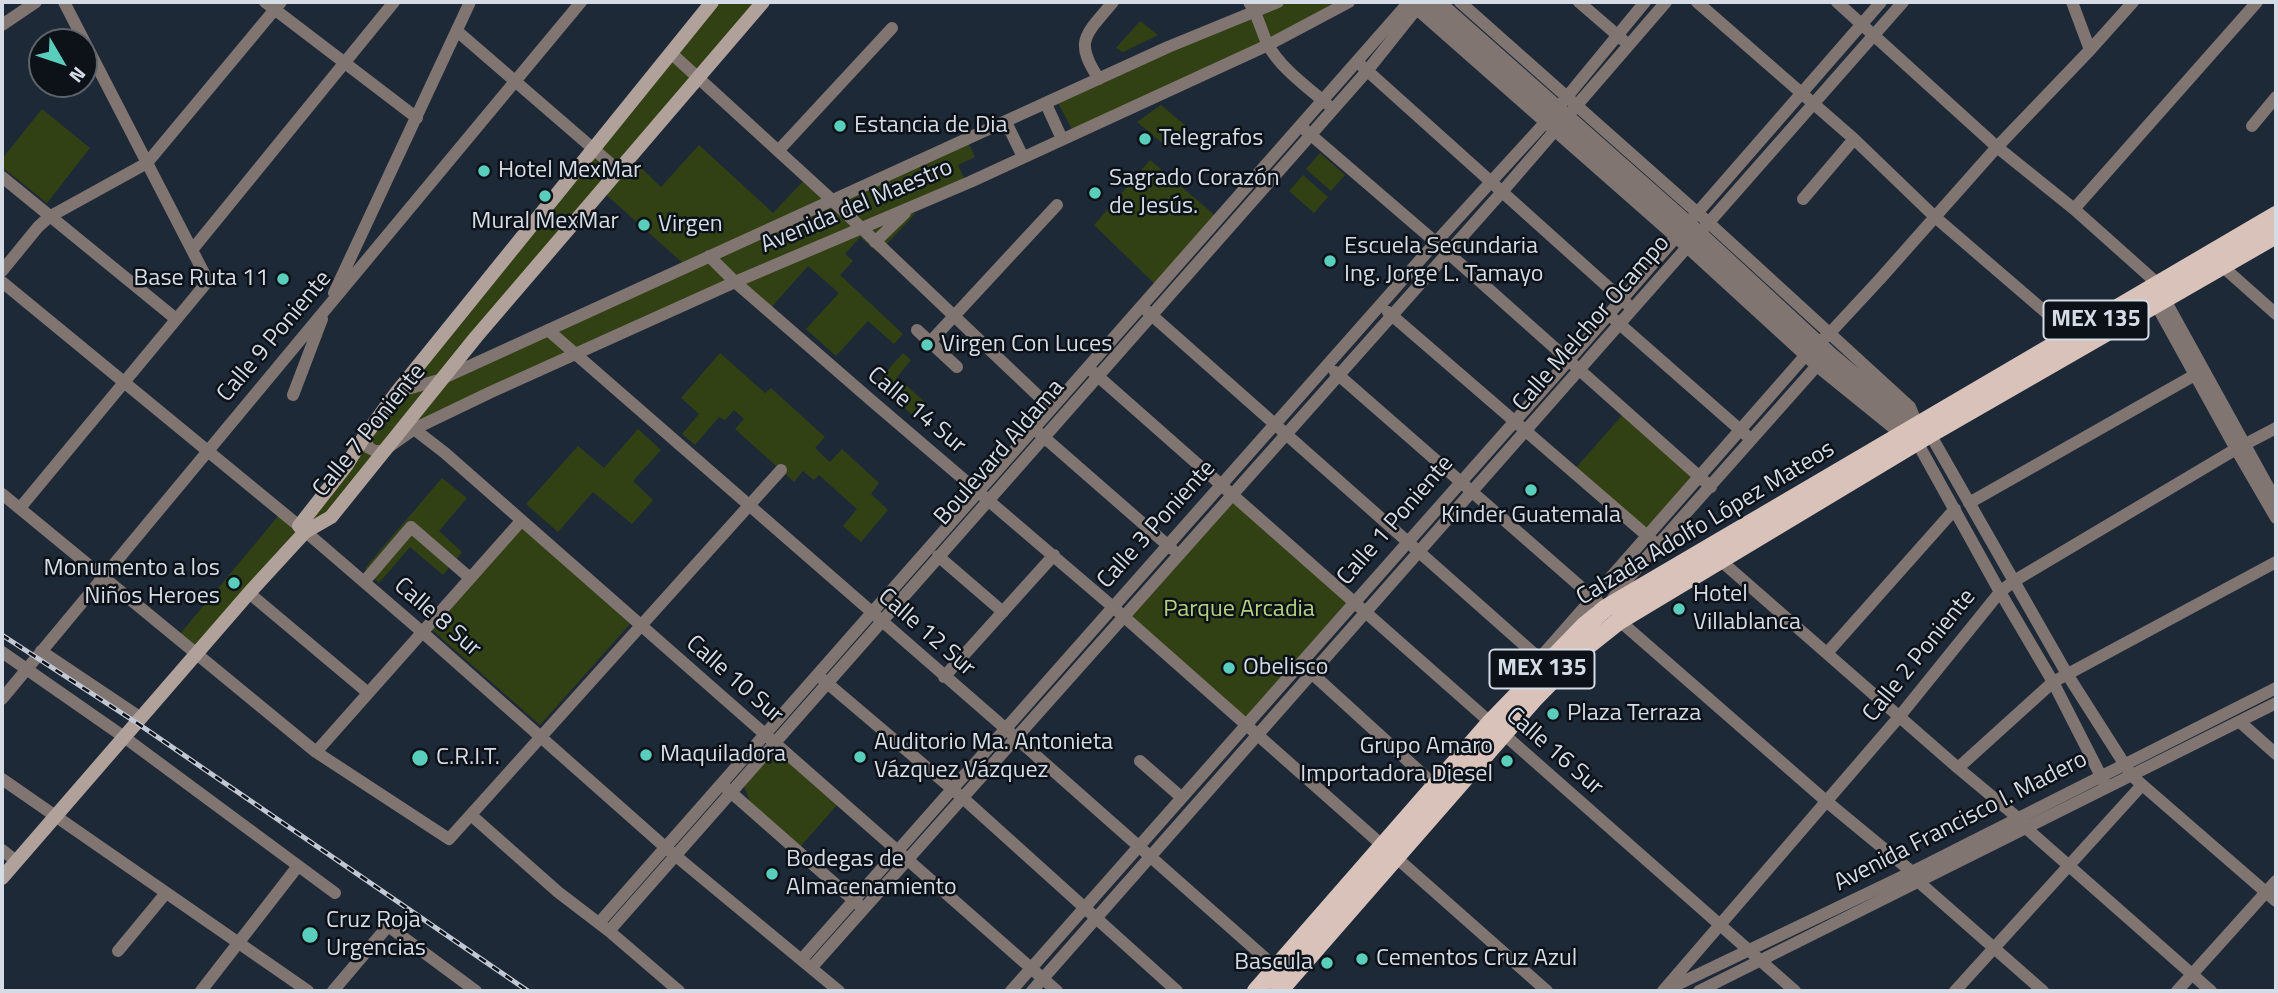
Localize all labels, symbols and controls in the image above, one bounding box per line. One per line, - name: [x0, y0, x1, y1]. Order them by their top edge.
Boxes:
- north arrow: [28, 28, 98, 98]
- text: N: [63, 61, 94, 90]
- place label: Estancia de Dia: [854, 112, 1008, 140]
- marker: Estancia de Dia: [832, 118, 848, 134]
- place label: Telegrafos: [1159, 125, 1263, 153]
- marker: Telegrafos: [1137, 131, 1153, 147]
- street label: Avenida del Maestro: [757, 154, 957, 260]
- place label: Hotel MexMar: [498, 157, 641, 185]
- marker: Hotel MexMar: [476, 163, 492, 179]
- place label: Sagrado Corazón de Jesús.: [1109, 165, 1280, 221]
- marker: Sagrado Corazón de Jesús.: [1087, 185, 1103, 201]
- marker: Mural MexMar: [537, 188, 553, 204]
- place label: Mural MexMar: [471, 208, 619, 236]
- place label: Virgen: [658, 211, 723, 239]
- marker: Virgen: [636, 217, 652, 233]
- street label: Calle Melchor Ocampo: [1507, 230, 1677, 418]
- place label: Escuela Secundaria Ing. Jorge L. Tamayo: [1344, 233, 1543, 289]
- marker: Escuela Secundaria Ing. Jorge L. Tamayo: [1322, 253, 1338, 269]
- place label: Base Ruta 11: [134, 265, 269, 293]
- street label: Calle 9 Poniente: [212, 265, 338, 409]
- marker: Base Ruta 11: [275, 271, 291, 287]
- road number: MEX 135: [2044, 300, 2148, 340]
- place label: Virgen Con Luces: [941, 331, 1112, 359]
- marker: Virgen Con Luces: [919, 337, 935, 353]
- street label: Calle 7 Poniente: [308, 359, 432, 503]
- street label: Calle 14 Sur: [861, 361, 971, 461]
- street label: Boulevard Aldama: [929, 374, 1071, 532]
- street label: Calzada Adolfo López Mateos: [1572, 435, 1840, 613]
- street label: Calle 1 Poniente: [1332, 450, 1460, 592]
- street label: Calle 3 Poniente: [1092, 455, 1222, 595]
- marker: Kinder Guatemala: [1523, 482, 1539, 498]
- place label: Kinder Guatemala: [1441, 502, 1621, 530]
- place label: Monumento a los Niños Heroes: [44, 555, 220, 611]
- street label: Calle 8 Sur: [387, 572, 487, 664]
- marker: Monumento a los Niños Heroes: [226, 575, 242, 591]
- place label: Hotel Villablanca: [1693, 581, 1801, 637]
- street label: Calle 12 Sur: [871, 583, 981, 683]
- street label: Calle 2 Poniente: [1858, 584, 1982, 728]
- park label: Parque Arcadia: [1163, 596, 1315, 624]
- marker: Hotel Villablanca: [1671, 601, 1687, 617]
- street label: Calle 10 Sur: [679, 630, 789, 730]
- road number: MEX 135: [1490, 650, 1594, 688]
- place label: Obelisco: [1243, 654, 1329, 682]
- marker: Obelisco: [1221, 660, 1237, 676]
- place label: Plaza Terraza: [1567, 700, 1701, 728]
- street label: Calle 16 Sur: [1499, 702, 1609, 802]
- marker: Plaza Terraza: [1545, 706, 1561, 722]
- place label: Auditorio Ma. Antonieta Vázquez Vázquez: [874, 729, 1113, 785]
- place label: Grupo Amaro Importadora Diesel: [1300, 733, 1493, 789]
- place label: Maquiladora: [660, 741, 786, 769]
- place label: C.R.I.T.: [436, 744, 500, 772]
- street label: Avenida Francisco I. Madero: [1830, 746, 2092, 898]
- marker: Maquiladora: [638, 747, 654, 763]
- marker: C.R.I.T.: [410, 748, 430, 768]
- marker: Auditorio Ma. Antonieta Vázquez Vázquez: [852, 749, 868, 765]
- marker: Grupo Amaro Importadora Diesel: [1499, 753, 1515, 769]
- place label: Bodegas de Almacenamiento: [786, 846, 957, 902]
- marker: Bodegas de Almacenamiento: [764, 866, 780, 882]
- place label: Cruz Roja Urgencias: [326, 907, 426, 963]
- marker: Cruz Roja Urgencias: [300, 925, 320, 945]
- place label: Cementos Cruz Azul: [1376, 945, 1577, 973]
- place label: Bascula: [1234, 949, 1313, 977]
- marker: Cementos Cruz Azul: [1354, 951, 1370, 967]
- marker: Bascula: [1319, 955, 1335, 971]

